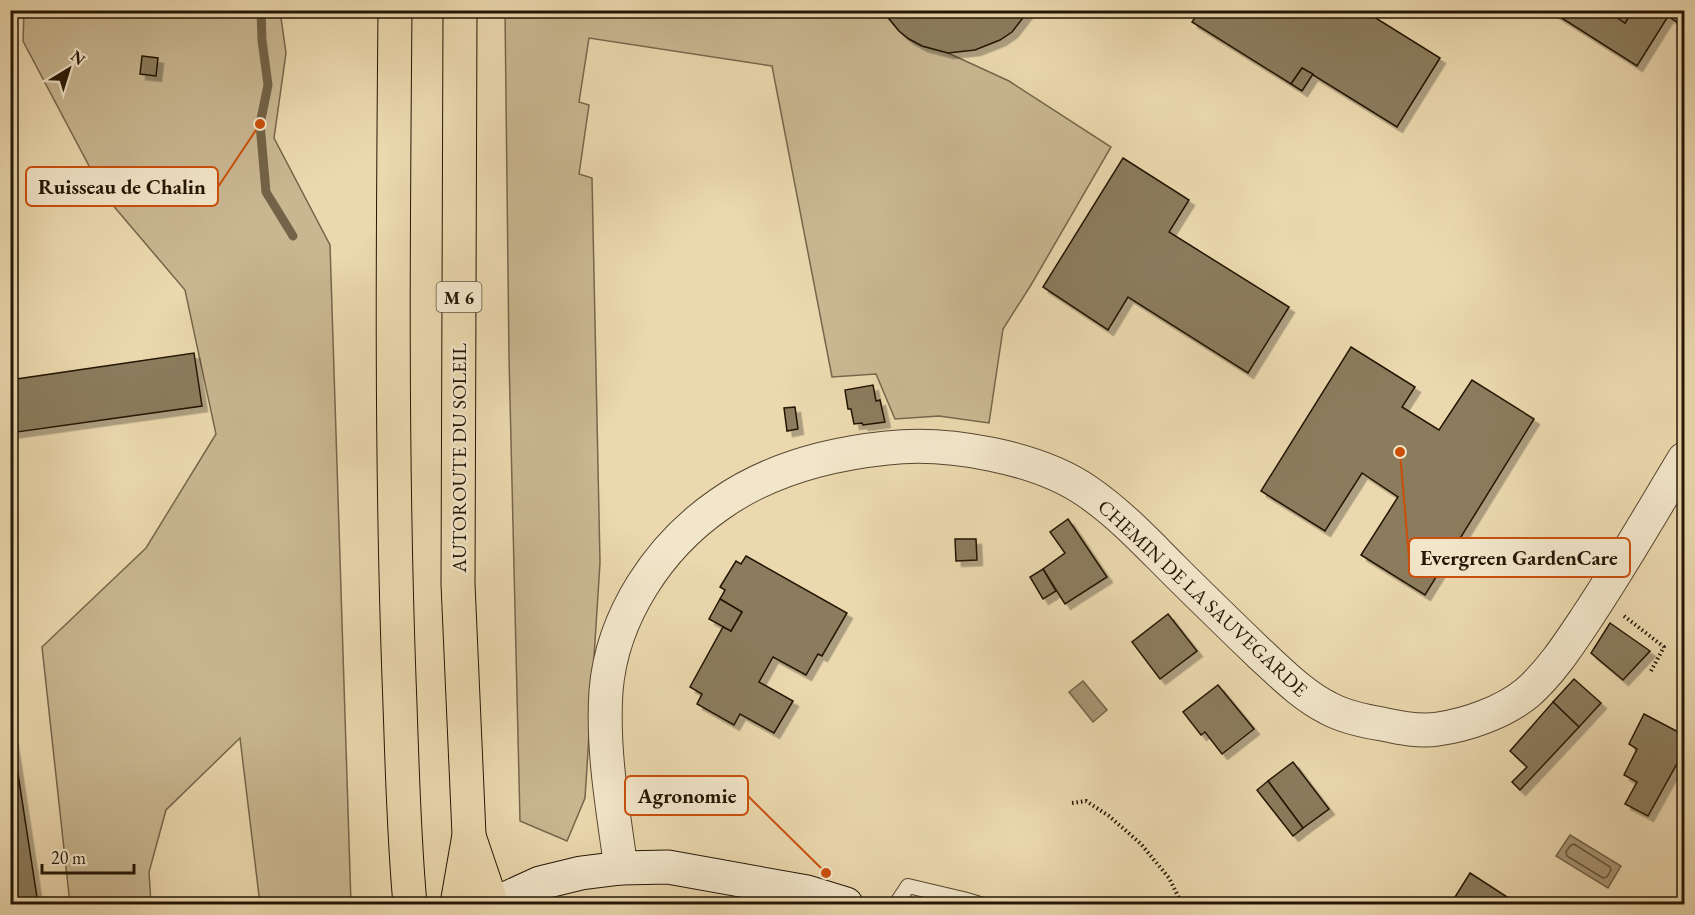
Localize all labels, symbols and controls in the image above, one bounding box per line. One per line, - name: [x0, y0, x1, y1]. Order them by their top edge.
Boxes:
- north arrow: [39, 39, 99, 99]
- text: N: [66, 45, 90, 70]
- callout: Ruisseau de Chalin: [26, 167, 218, 206]
- text: Ruisseau de Chalin: [38, 173, 206, 200]
- road number: M 6: [436, 282, 482, 312]
- street label: AUTOROUTE DU SOLEIL: [446, 343, 472, 574]
- street label: CHEMIN DE LA SAUVEGARDE: [1093, 494, 1313, 702]
- callout: Evergreen GardenCare: [1409, 538, 1630, 577]
- text: Evergreen GardenCare: [1420, 544, 1618, 571]
- callout: Agronomie: [625, 776, 748, 815]
- text: Agronomie: [637, 782, 737, 809]
- scale bar: [42, 837, 134, 875]
- text: 20 m: [51, 846, 86, 869]

